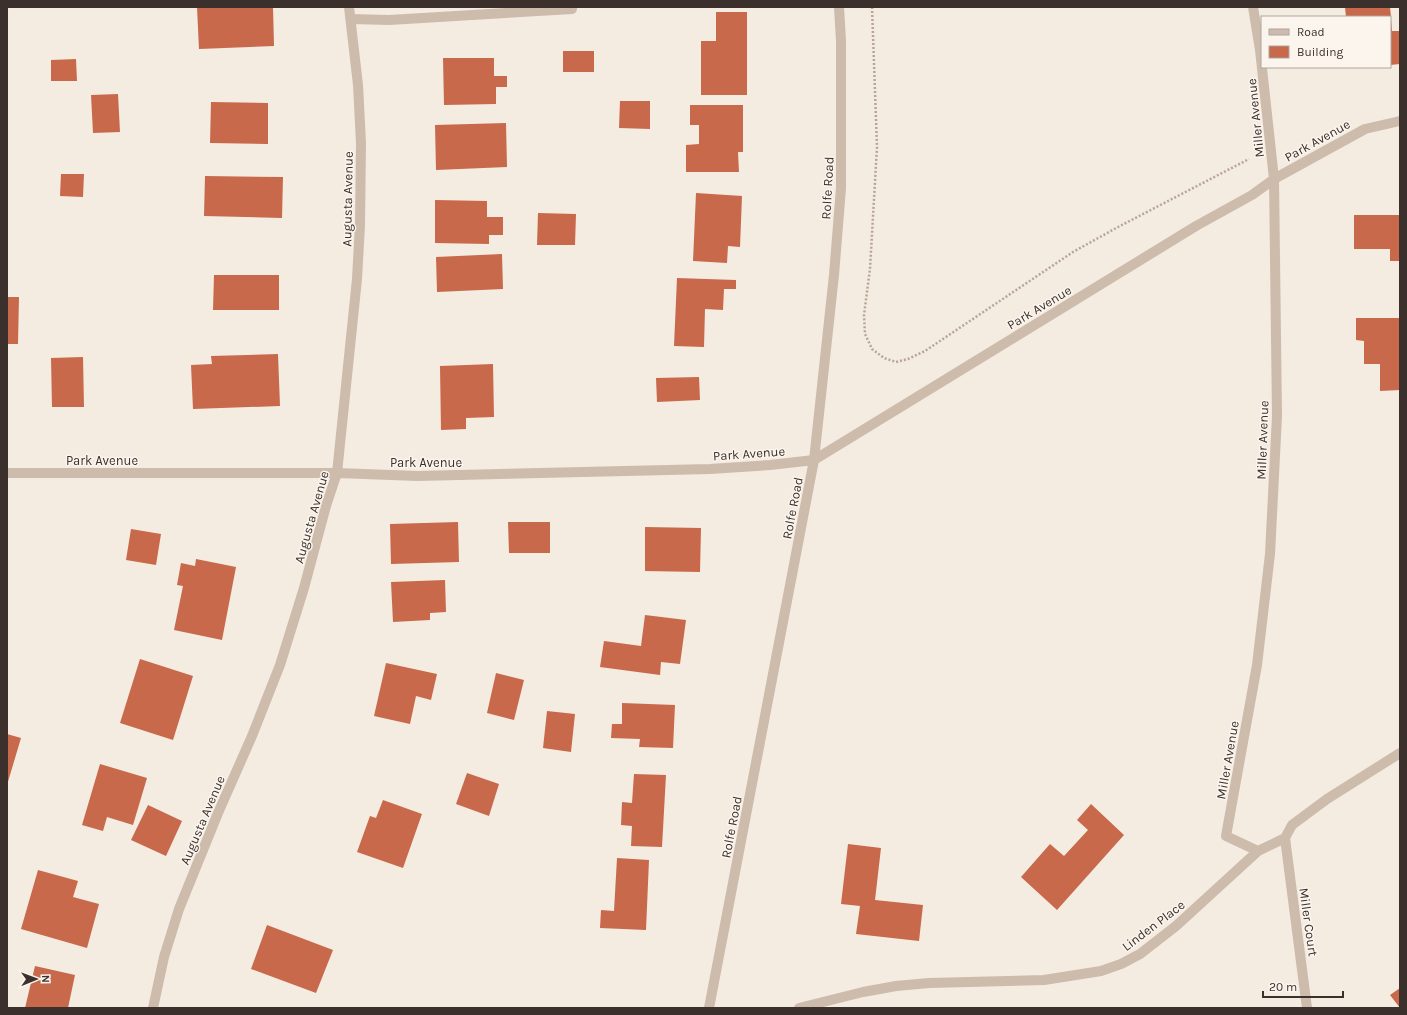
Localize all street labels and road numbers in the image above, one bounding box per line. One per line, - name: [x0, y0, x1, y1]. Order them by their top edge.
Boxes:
- street label: Miller Avenue: [1244, 77, 1267, 158]
- street label: Park Avenue: [1282, 116, 1353, 165]
- street label: Augusta Avenue: [339, 151, 356, 247]
- street label: Rolfe Road: [818, 156, 837, 220]
- street label: Park Avenue: [1004, 282, 1074, 332]
- street label: Miller Avenue: [1254, 400, 1271, 480]
- street label: Park Avenue: [712, 443, 786, 464]
- street label: Park Avenue: [66, 453, 138, 468]
- street label: Park Avenue: [390, 455, 462, 470]
- street label: Augusta Avenue: [291, 469, 332, 565]
- street label: Rolfe Road: [779, 476, 806, 540]
- street label: Miller Avenue: [1213, 719, 1242, 800]
- street label: Augusta Avenue: [177, 773, 228, 867]
- street label: Rolfe Road: [718, 795, 745, 859]
- street label: Miller Court: [1296, 887, 1321, 957]
- street label: Linden Place: [1119, 897, 1188, 954]

